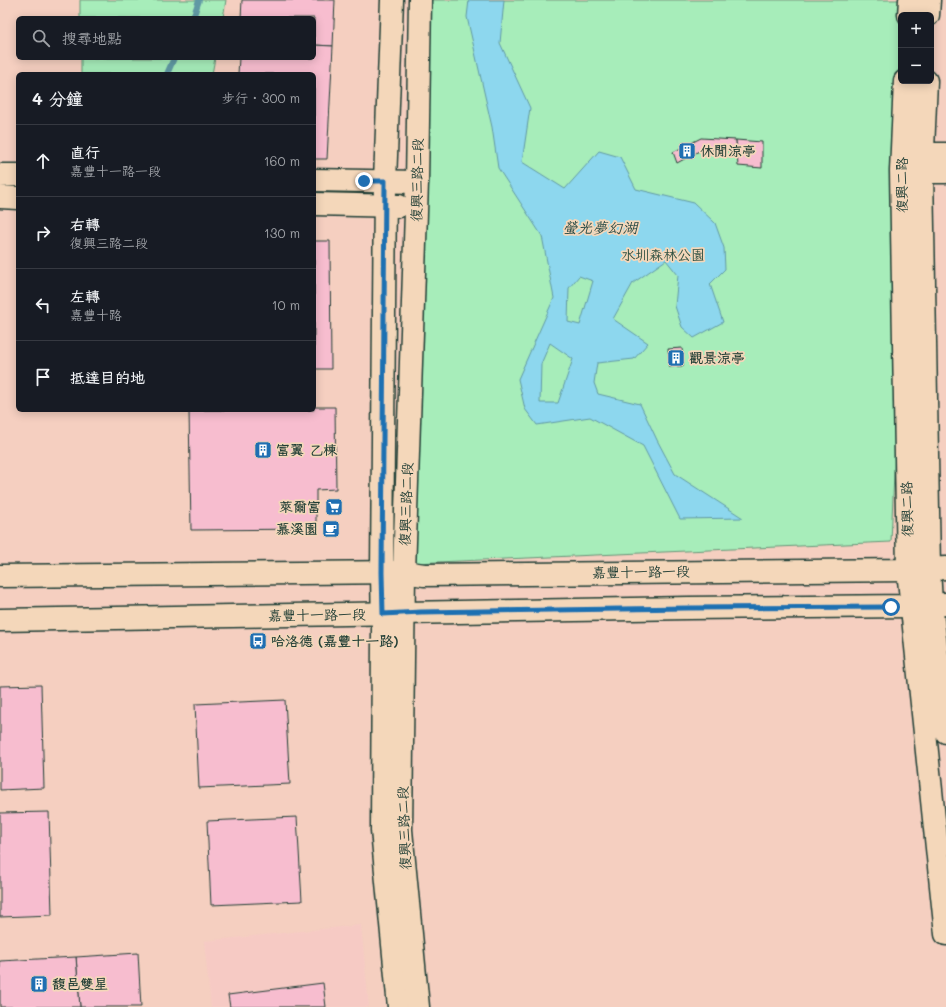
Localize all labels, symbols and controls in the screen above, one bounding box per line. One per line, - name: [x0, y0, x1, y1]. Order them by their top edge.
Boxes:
- map controls: [898, 12, 934, 84]
- button: +: [898, 12, 934, 48]
- search box: [16, 16, 316, 60]
- icon: search: [30, 27, 52, 49]
- text: 搜尋地點: [62, 28, 122, 48]
- button: −: [898, 48, 934, 84]
- text: 4 分鐘: [32, 87, 83, 109]
- text: 步行 · 300 m: [222, 89, 300, 106]
- street label: 復興三路二段: [406, 138, 427, 222]
- building icon: 休閒涼亭: [677, 141, 697, 161]
- place label: 休閒涼亭: [700, 141, 756, 160]
- text: 直行: [70, 142, 100, 162]
- icon: ahead: [32, 150, 54, 172]
- text: 160 m: [264, 152, 300, 169]
- street label: 復興二路: [892, 157, 911, 213]
- text: 嘉豐十一路一段: [70, 162, 161, 179]
- route end: [355, 172, 373, 190]
- text: 右轉: [70, 214, 100, 234]
- water label: 螢光夢幻湖: [562, 217, 639, 237]
- icon: right: [32, 222, 54, 244]
- text: 130 m: [264, 224, 300, 241]
- text: 復興三路二段: [70, 234, 148, 251]
- park label: 水圳森林公園: [621, 245, 705, 264]
- text: 左轉: [70, 286, 100, 306]
- icon: left: [32, 294, 54, 316]
- text: 10 m: [272, 296, 300, 313]
- text: 嘉豐十路: [70, 306, 122, 323]
- building icon: 觀景涼亭: [666, 348, 686, 368]
- place label: 觀景涼亭: [689, 348, 745, 367]
- icon: arrive: [32, 366, 54, 388]
- text: 抵達目的地: [70, 367, 145, 387]
- building icon: 富翼 乙棟: [253, 440, 273, 460]
- place label: 富翼 乙棟: [276, 440, 338, 459]
- street label: 復興三路二段: [395, 462, 416, 546]
- street label: 復興二路: [897, 481, 916, 537]
- place label: 萊爾富: [279, 497, 321, 516]
- supermarket icon: 萊爾富: [324, 497, 344, 517]
- place label: 慕溪園: [276, 519, 318, 538]
- cafe icon: 慕溪園: [321, 519, 341, 539]
- street label: 嘉豐十一路一段: [592, 561, 690, 582]
- route start: [882, 598, 900, 616]
- street label: 嘉豐十一路一段: [268, 604, 366, 625]
- bus stop icon: 哈洛德 (嘉豐十一路): [248, 631, 268, 651]
- place label: 哈洛德 (嘉豐十一路): [271, 631, 399, 650]
- street label: 復興三路二段: [393, 786, 414, 870]
- building icon: 馥邑雙星: [29, 974, 49, 994]
- place label: 馥邑雙星: [52, 974, 108, 993]

